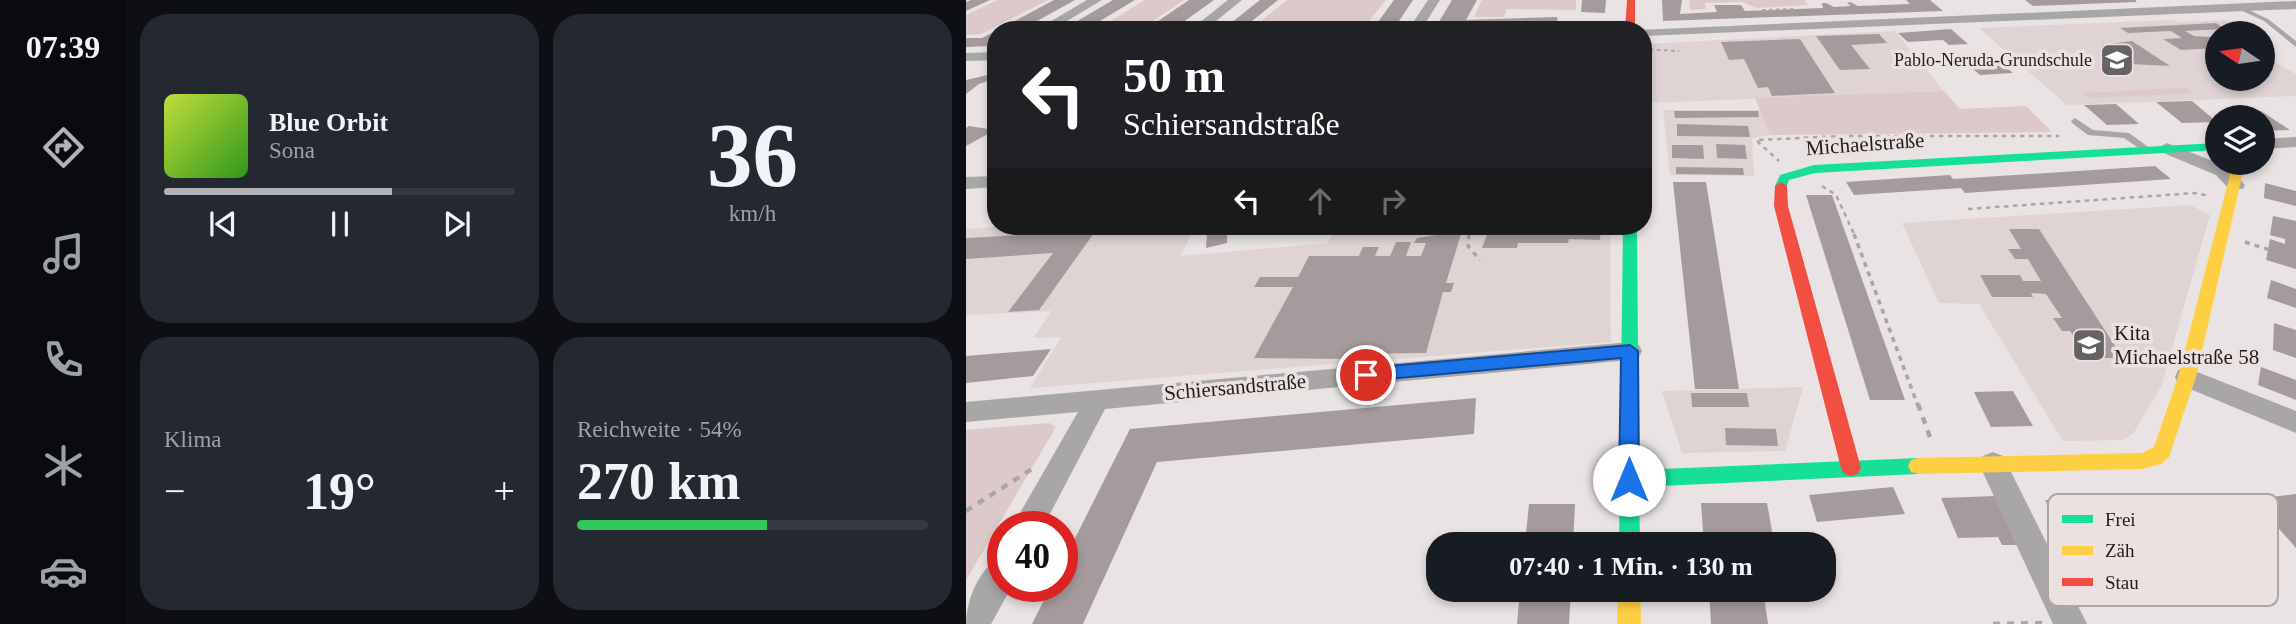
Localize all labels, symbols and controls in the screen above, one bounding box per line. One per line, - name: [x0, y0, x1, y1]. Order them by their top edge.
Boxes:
- north arrow: [2205, 21, 2275, 91]
- map controls: [2205, 21, 2275, 175]
- text: 07:39: [26, 29, 100, 65]
- school or university icon: Pablo-Neruda-Grundschule: [2098, 41, 2136, 79]
- text: 50 m: [1123, 48, 1225, 103]
- icon: left: [1008, 49, 1099, 140]
- place label: Pablo-Neruda-Grundschule: [1894, 50, 2092, 70]
- text: 36: [707, 105, 798, 206]
- button: layers: [2205, 105, 2275, 175]
- text: Schiersandstraße: [1123, 106, 1340, 142]
- text: Blue Orbit: [269, 108, 388, 137]
- icon: directions: [39, 123, 88, 172]
- street label: Michaelstraße: [1805, 128, 1925, 160]
- text: Sona: [269, 138, 315, 163]
- icon: left: [1228, 182, 1266, 220]
- icon: ahead: [1301, 182, 1339, 220]
- icon: right: [1374, 182, 1412, 220]
- text: km/h: [729, 201, 776, 226]
- icon: previous: [204, 205, 242, 243]
- icon: pause: [321, 205, 359, 243]
- icon: next: [438, 205, 476, 243]
- icon: music: [39, 229, 88, 278]
- place label: Kita Michaelstraße 58: [2114, 321, 2259, 369]
- school or university icon: Kita Michaelstraße 58: [2070, 326, 2108, 364]
- icon: phone: [39, 335, 88, 384]
- pin: [1336, 345, 1396, 405]
- icon: arrive: [1347, 356, 1385, 394]
- street label: Schiersandstraße: [1163, 369, 1307, 405]
- text: Reichweite · 54%: [577, 417, 742, 442]
- text: Klima: [164, 427, 222, 452]
- icon: climate: [39, 441, 88, 490]
- position arrow: [1592, 443, 1666, 517]
- text: 270 km: [577, 453, 740, 510]
- text: 19°: [303, 463, 376, 520]
- text: −: [164, 470, 185, 512]
- text: +: [494, 470, 515, 512]
- legend: [2048, 494, 2278, 606]
- text: Frei: [2105, 509, 2136, 530]
- speed limit sign: 40: [987, 511, 1078, 602]
- text: Zäh: [2105, 540, 2135, 561]
- icon: car: [39, 547, 88, 596]
- text: 07:40 · 1 Min. · 130 m: [1509, 552, 1753, 581]
- text: Stau: [2105, 572, 2139, 593]

